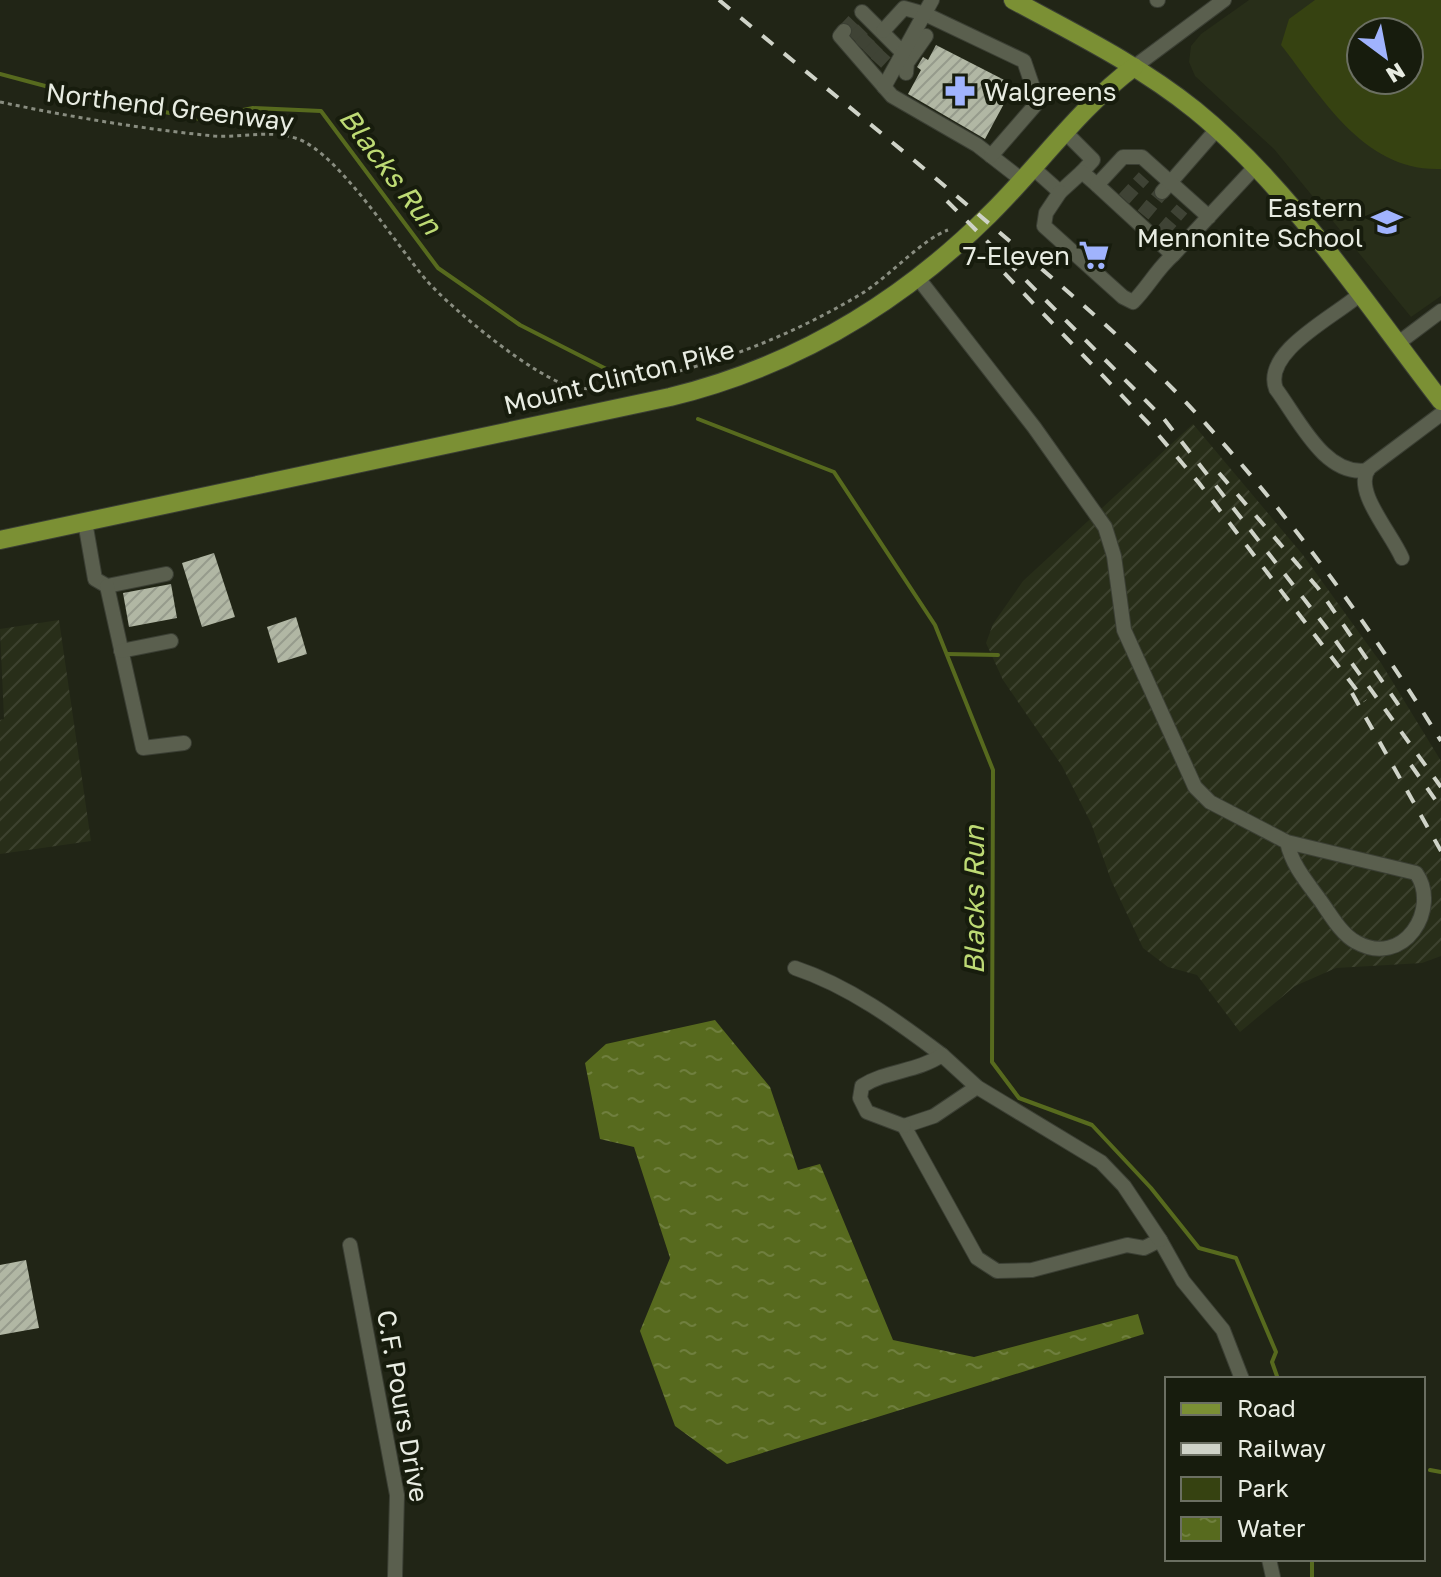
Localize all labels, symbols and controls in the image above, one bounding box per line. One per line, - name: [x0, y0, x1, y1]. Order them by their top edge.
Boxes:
- north arrow: [1345, 16, 1425, 96]
- text: N: [1382, 58, 1410, 89]
- pharmacy icon: Walgreens: [943, 74, 977, 108]
- street label: Northend Greenway: [44, 76, 296, 138]
- place label: Walgreens: [984, 76, 1116, 107]
- water label: Blacks Run: [333, 102, 450, 242]
- place label: Eastern Mennonite School: [1137, 192, 1363, 253]
- school or university icon: Eastern Mennonite School: [1370, 205, 1404, 239]
- supermarket icon: 7-Eleven: [1077, 238, 1111, 272]
- place label: 7-Eleven: [963, 240, 1070, 271]
- street label: Mount Clinton Pike: [500, 333, 738, 421]
- water label: Blacks Run: [957, 824, 990, 975]
- street label: C.F. Pours Drive: [371, 1308, 435, 1504]
- legend: [1165, 1377, 1425, 1561]
- text: Road: [1237, 1393, 1296, 1422]
- text: Railway: [1237, 1433, 1326, 1462]
- text: Park: [1237, 1473, 1289, 1502]
- text: Water: [1237, 1513, 1305, 1542]

